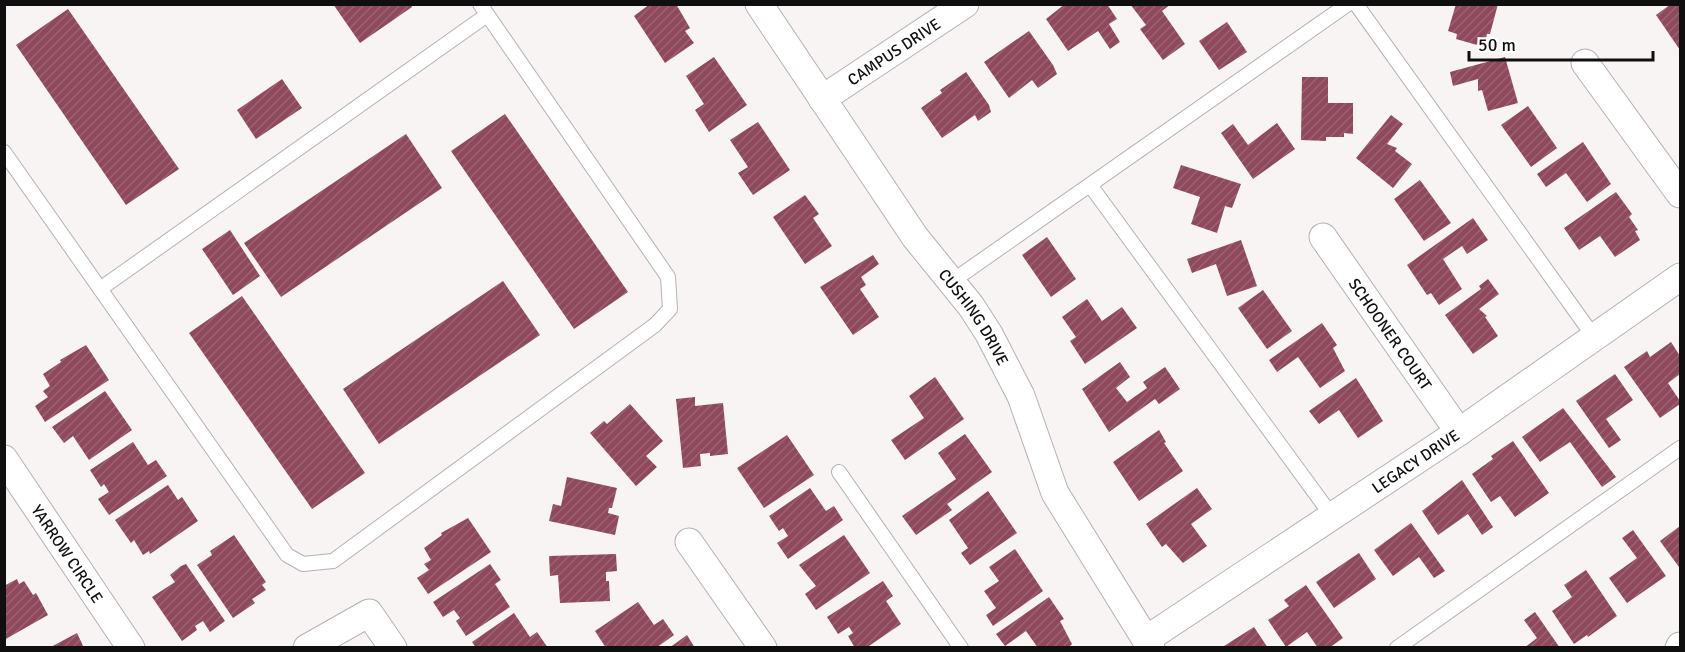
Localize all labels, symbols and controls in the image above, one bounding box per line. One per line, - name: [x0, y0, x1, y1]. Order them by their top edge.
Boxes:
- street label: CAMPUS DRIVE: [844, 14, 945, 90]
- scale bar: [1469, 24, 1654, 62]
- text: 50 m: [1478, 34, 1516, 56]
- street label: CUSHING DRIVE: [934, 265, 1012, 369]
- street label: SCHOONER COURT: [1344, 275, 1436, 394]
- street label: LEGACY DRIVE: [1368, 425, 1464, 498]
- street label: YARROW CIRCLE: [27, 501, 107, 607]

